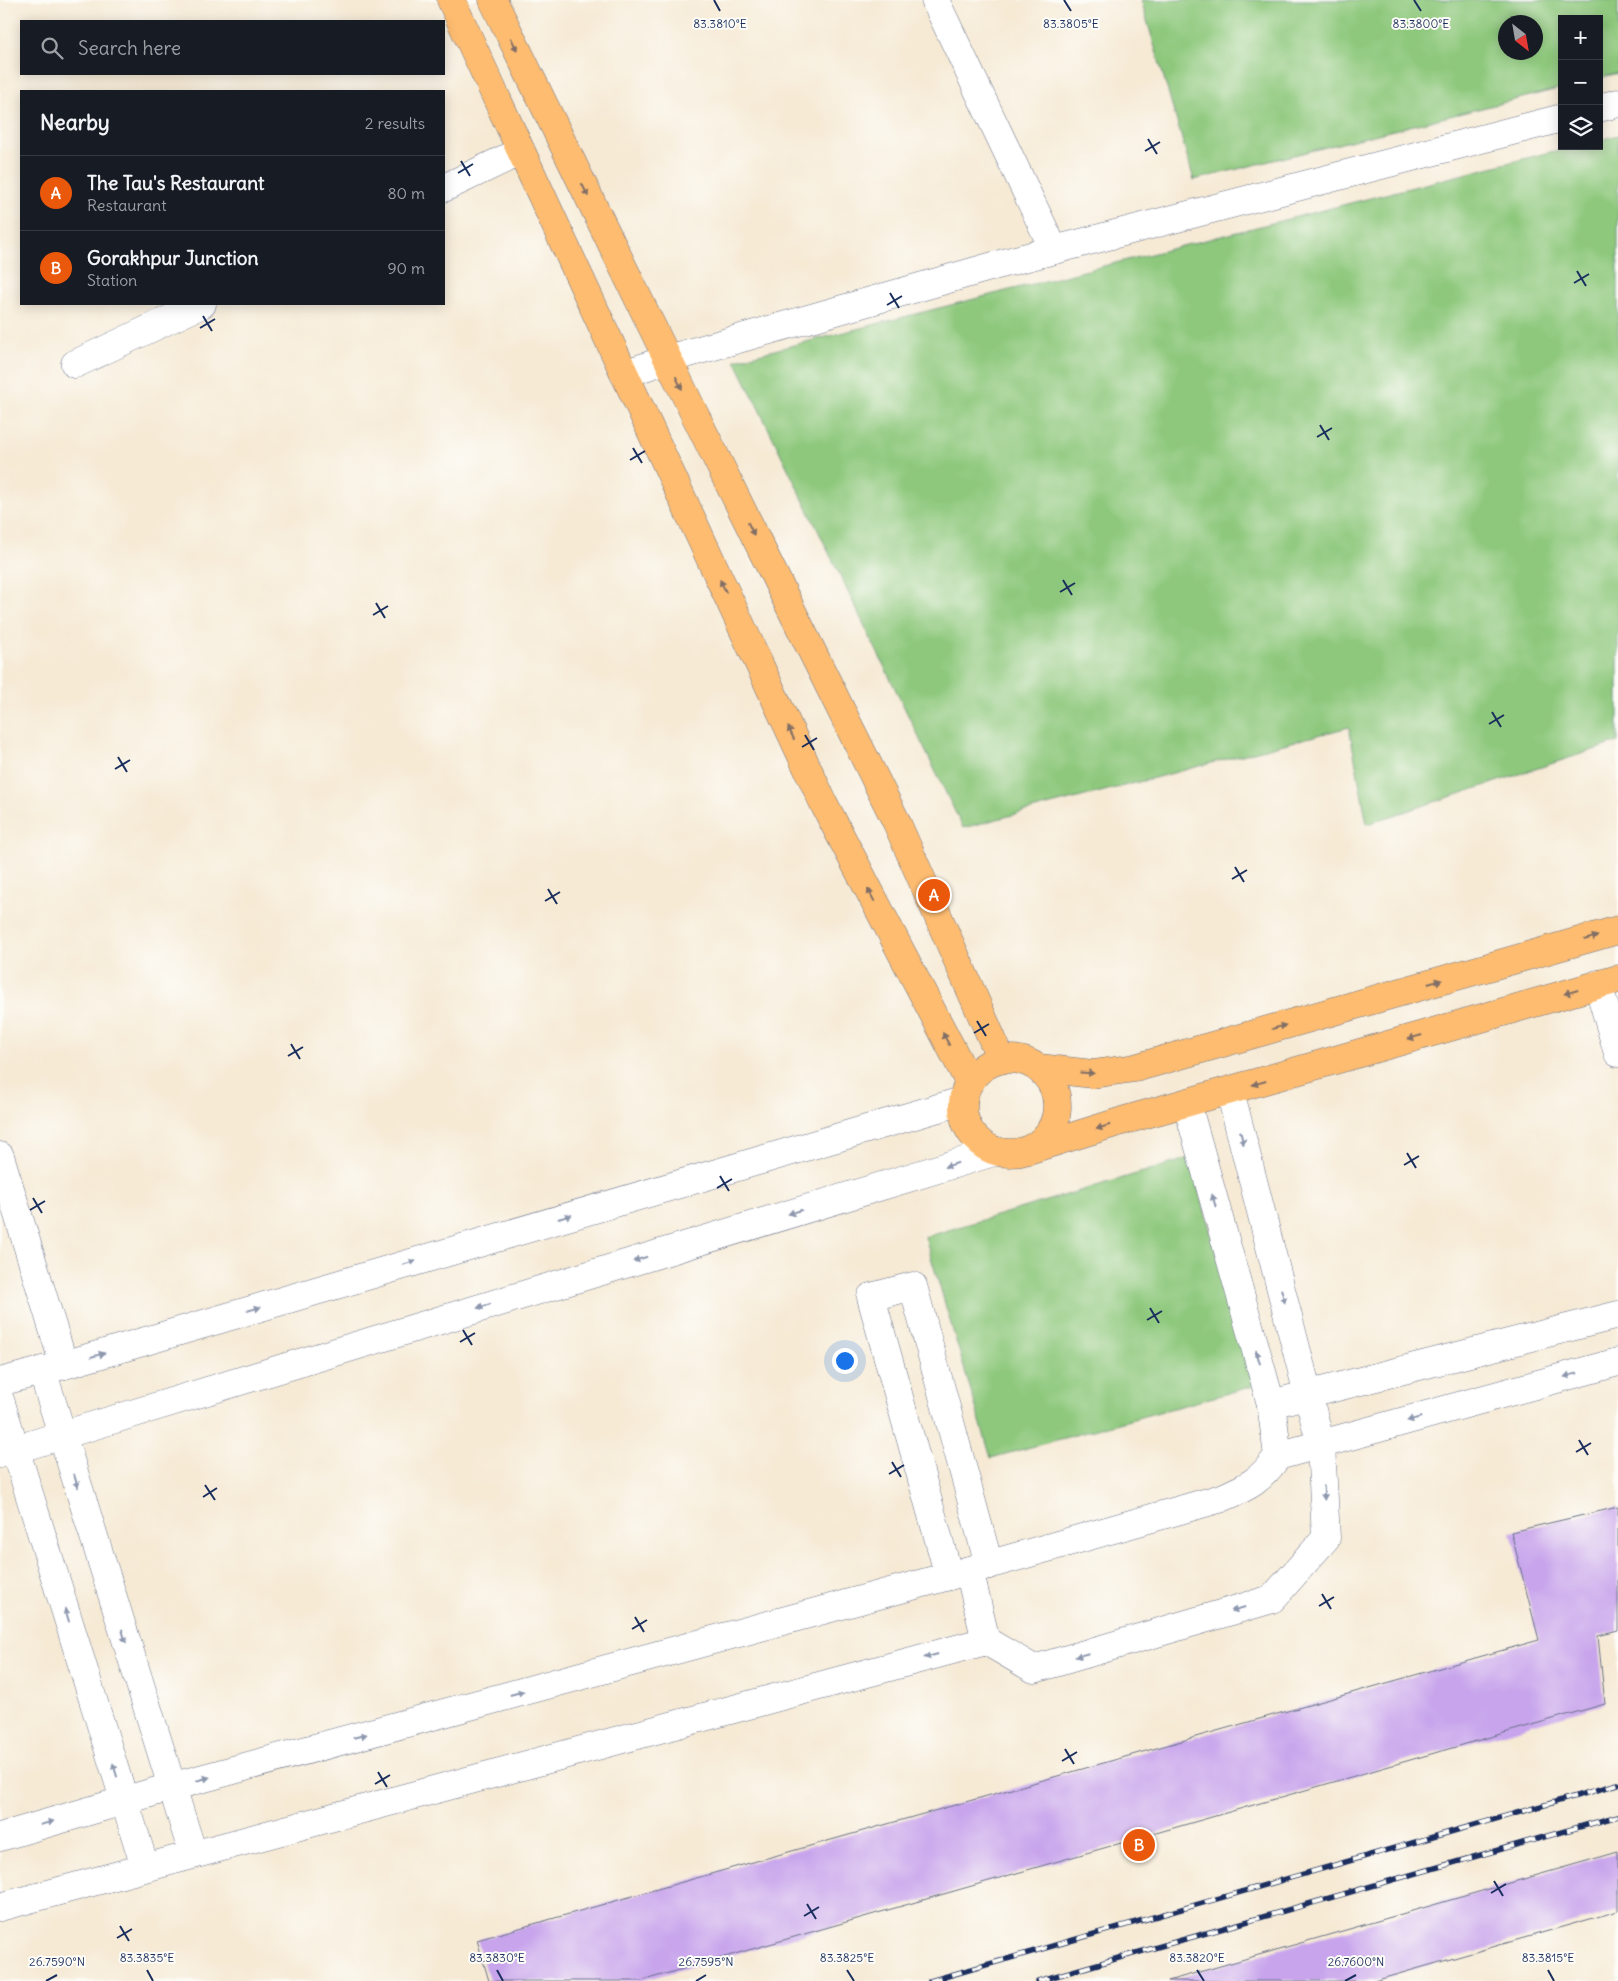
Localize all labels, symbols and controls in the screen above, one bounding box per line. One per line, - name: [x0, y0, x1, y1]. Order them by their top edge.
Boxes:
- north arrow: [1498, 15, 1543, 60]
- map controls: [1558, 15, 1603, 150]
- button: +: [1558, 15, 1603, 60]
- text: 83.3810°E: [693, 16, 747, 31]
- text: 83.3805°E: [1043, 16, 1099, 31]
- text: 83.3800°E: [1393, 16, 1449, 31]
- search box: [20, 20, 445, 75]
- icon: search: [38, 34, 66, 62]
- text: Search here: [78, 36, 181, 60]
- one-way arrow: [510, 37, 518, 51]
- button: −: [1558, 60, 1603, 105]
- button: layers: [1558, 105, 1603, 150]
- text: Nearby: [40, 109, 110, 136]
- text: 2 results: [365, 113, 425, 133]
- text: The Tau's Restaurant: [87, 171, 264, 195]
- text: A: [51, 183, 61, 203]
- text: 80 m: [387, 183, 425, 203]
- one-way arrow: [581, 183, 589, 197]
- text: Restaurant: [87, 195, 167, 215]
- text: Gorakhpur Junction: [87, 246, 258, 270]
- text: B: [51, 258, 61, 278]
- text: 90 m: [387, 258, 425, 278]
- text: Station: [87, 270, 137, 290]
- one-way arrow: [676, 376, 684, 390]
- one-way arrow: [747, 522, 755, 536]
- one-way arrow: [718, 579, 726, 593]
- one-way arrow: [787, 726, 795, 740]
- pin: A: [918, 876, 950, 914]
- one-way arrow: [867, 887, 875, 902]
- one-way arrow: [1584, 934, 1599, 942]
- one-way arrow: [1428, 978, 1443, 986]
- one-way arrow: [1563, 988, 1578, 996]
- one-way arrow: [1271, 1023, 1286, 1031]
- one-way arrow: [942, 1031, 950, 1046]
- one-way arrow: [1407, 1034, 1422, 1042]
- one-way arrow: [1080, 1069, 1096, 1077]
- one-way arrow: [1251, 1079, 1266, 1087]
- one-way arrow: [1095, 1124, 1110, 1131]
- one-way arrow: [1238, 1131, 1246, 1146]
- one-way arrow: [943, 1162, 958, 1170]
- one-way arrow: [1210, 1193, 1218, 1208]
- one-way arrow: [788, 1209, 803, 1217]
- one-way arrow: [558, 1213, 573, 1221]
- one-way arrow: [632, 1256, 647, 1264]
- one-way arrow: [402, 1259, 417, 1267]
- one-way arrow: [1279, 1288, 1287, 1303]
- one-way arrow: [477, 1303, 492, 1311]
- one-way arrow: [246, 1305, 261, 1313]
- your location: [832, 1348, 858, 1374]
- one-way arrow: [1253, 1350, 1261, 1365]
- one-way arrow: [90, 1351, 105, 1359]
- one-way arrow: [1563, 1371, 1579, 1379]
- one-way arrow: [1407, 1415, 1422, 1423]
- one-way arrow: [73, 1473, 80, 1488]
- one-way arrow: [1320, 1486, 1328, 1502]
- one-way arrow: [1230, 1606, 1245, 1614]
- one-way arrow: [63, 1607, 71, 1622]
- one-way arrow: [121, 1629, 129, 1644]
- one-way arrow: [924, 1652, 939, 1660]
- one-way arrow: [1074, 1652, 1089, 1660]
- one-way arrow: [509, 1689, 524, 1697]
- one-way arrow: [352, 1732, 367, 1740]
- one-way arrow: [111, 1763, 119, 1778]
- one-way arrow: [196, 1774, 211, 1782]
- one-way arrow: [39, 1819, 54, 1827]
- pin: B: [1123, 1826, 1155, 1864]
- text: 83.3835°E: [120, 1950, 174, 1965]
- text: 83.3830°E: [469, 1950, 525, 1965]
- text: 83.3825°E: [820, 1950, 874, 1965]
- text: 83.3820°E: [1169, 1950, 1225, 1965]
- text: 83.3815°E: [1522, 1950, 1574, 1965]
- text: 26.7590°N: [29, 1954, 85, 1969]
- text: 26.7595°N: [679, 1954, 733, 1969]
- text: 26.7600°N: [1328, 1954, 1384, 1969]

